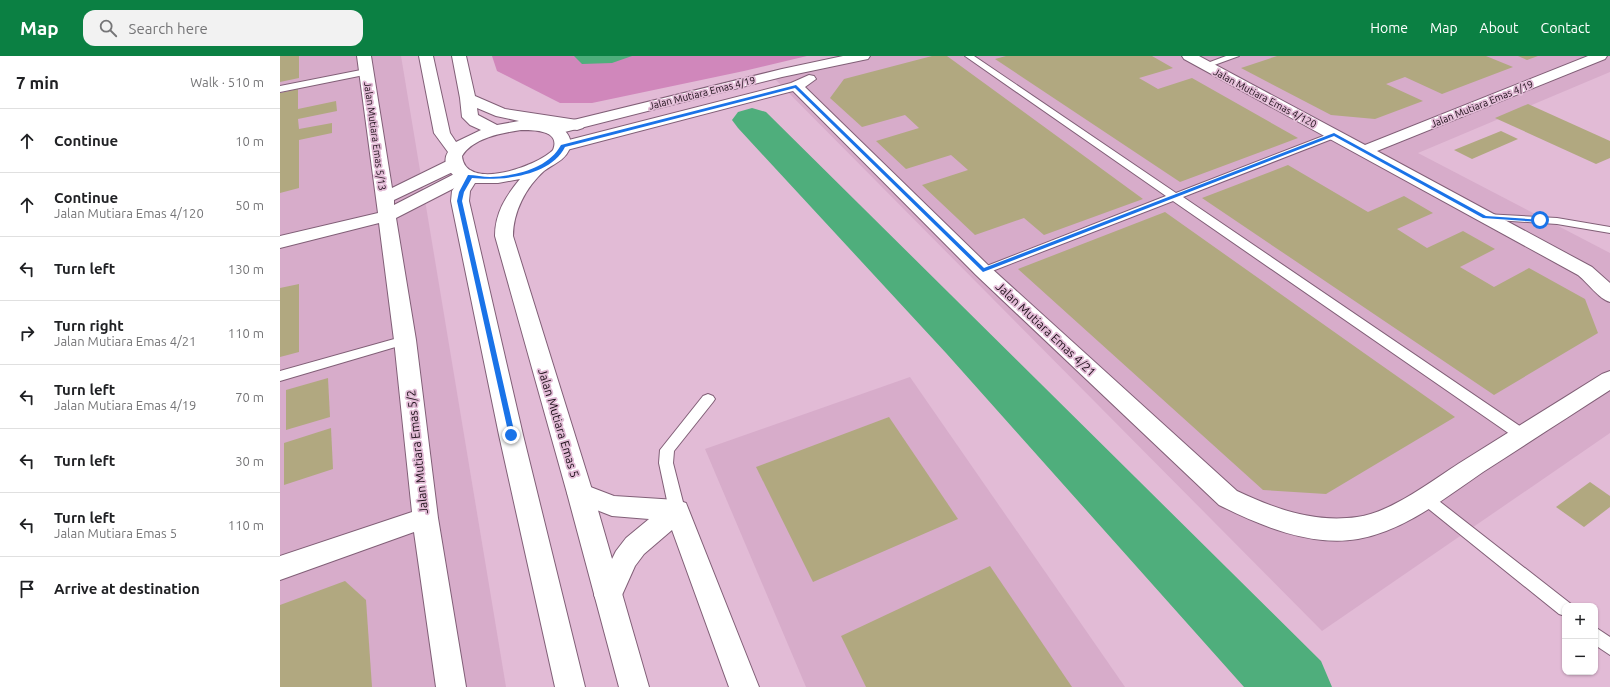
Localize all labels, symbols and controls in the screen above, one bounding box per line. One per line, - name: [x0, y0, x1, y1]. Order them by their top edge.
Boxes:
- search box: [83, 10, 363, 46]
- text: Map: [20, 17, 59, 39]
- icon: search: [97, 17, 119, 39]
- text: Search here: [129, 20, 208, 37]
- text: Home: [1370, 20, 1408, 36]
- text: Map: [1430, 20, 1458, 36]
- text: About: [1480, 20, 1519, 36]
- text: Contact: [1541, 20, 1590, 36]
- street label: Jalan Mutiara Emas 4/120: [1212, 66, 1319, 130]
- text: 7 min: [16, 73, 59, 92]
- street label: Jalan Mutiara Emas 4/19: [648, 74, 756, 112]
- text: Walk · 510 m: [190, 75, 264, 89]
- street label: Jalan Mutiara Emas 4/19: [1429, 78, 1535, 130]
- street label: Jalan Mutiara Emas 5/13: [362, 81, 388, 191]
- icon: ahead: [16, 130, 38, 152]
- text: Continue: [54, 132, 118, 149]
- text: 10 m: [235, 134, 264, 148]
- text: Continue: [54, 189, 118, 206]
- icon: ahead: [16, 194, 38, 216]
- text: 50 m: [235, 198, 264, 212]
- text: Jalan Mutiara Emas 4/120: [54, 206, 204, 220]
- route start: [1531, 211, 1549, 229]
- icon: left: [16, 258, 38, 280]
- text: Turn left: [54, 260, 115, 277]
- text: 130 m: [228, 262, 264, 276]
- street label: Jalan Mutiara Emas 4/21: [993, 279, 1099, 379]
- text: Turn right: [54, 317, 124, 334]
- icon: right: [16, 322, 38, 344]
- text: 110 m: [228, 326, 264, 340]
- text: Jalan Mutiara Emas 4/21: [54, 334, 196, 348]
- street label: Jalan Mutiara Emas 5: [536, 367, 582, 479]
- text: Turn left: [54, 381, 115, 398]
- icon: left: [16, 386, 38, 408]
- street label: Jalan Mutiara Emas 5/2: [404, 389, 430, 515]
- text: 70 m: [235, 390, 264, 404]
- text: Jalan Mutiara Emas 4/19: [54, 398, 196, 412]
- route end: [502, 426, 520, 444]
- icon: left: [16, 450, 38, 472]
- text: Turn left: [54, 452, 115, 469]
- text: 30 m: [235, 454, 264, 468]
- text: Turn left: [54, 509, 115, 526]
- icon: left: [16, 514, 38, 536]
- text: 110 m: [228, 518, 264, 532]
- text: Jalan Mutiara Emas 5: [54, 526, 177, 540]
- icon: arrive: [16, 578, 38, 600]
- text: Arrive at destination: [54, 580, 200, 597]
- map controls: [1562, 603, 1598, 675]
- button: +: [1562, 603, 1598, 639]
- button: −: [1562, 639, 1598, 675]

